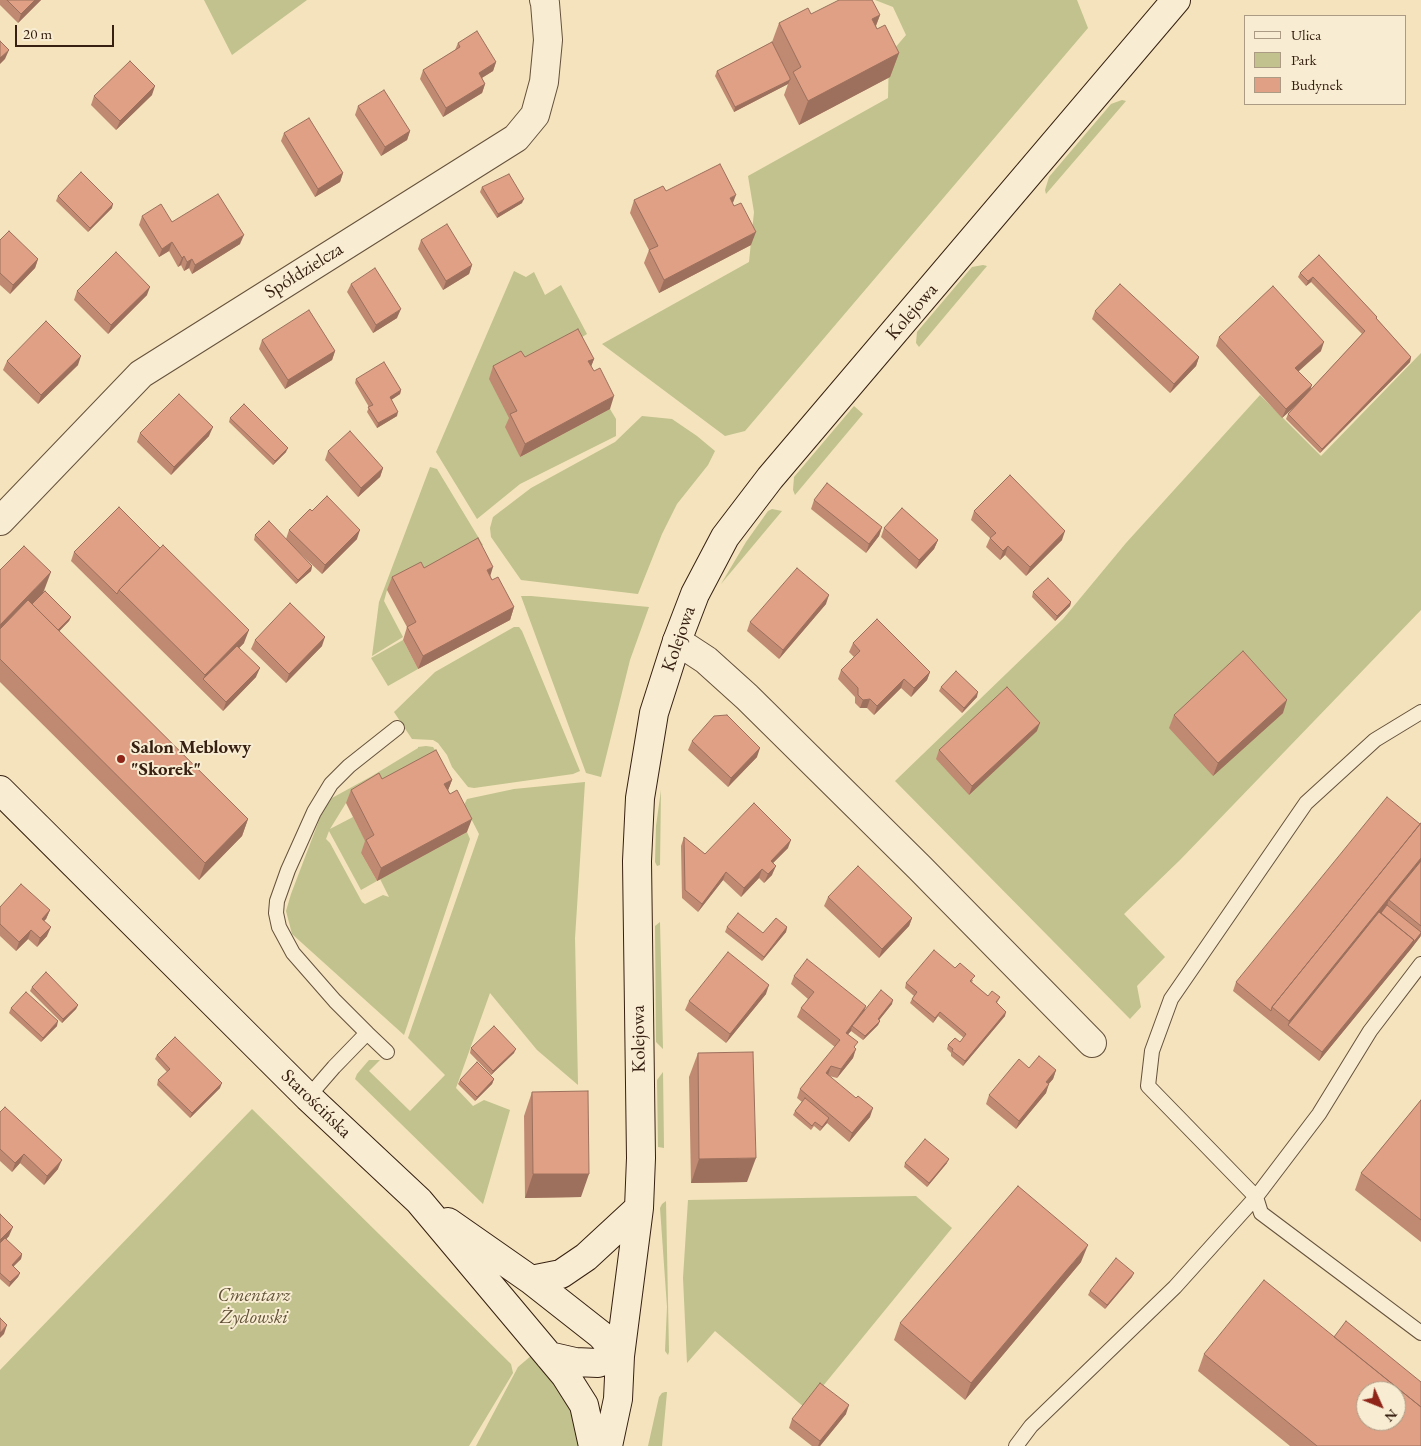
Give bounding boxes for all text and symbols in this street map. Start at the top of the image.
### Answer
scale bar [18,15,116,47]
legend [1244,15,1406,105]
text: 20 m [23,24,52,43]
text: Ulica [1291,25,1321,44]
text: Park [1291,50,1317,69]
text: Budynek [1291,75,1343,94]
street label: Spółdzielcza [260,238,348,304]
street label: Kolejowa [881,279,943,345]
street label: Kolejowa [657,603,701,675]
place label: Salon Meblowy "Skorek" [131,737,251,781]
marker: Salon Meblowy "Skorek" [115,753,127,765]
street label: Kolejowa [627,1005,651,1073]
street label: Starościńska [276,1065,356,1143]
park label: Cmentarz Żydowski [218,1285,290,1329]
north arrow [1356,1381,1406,1431]
text: N [1381,1405,1401,1426]

